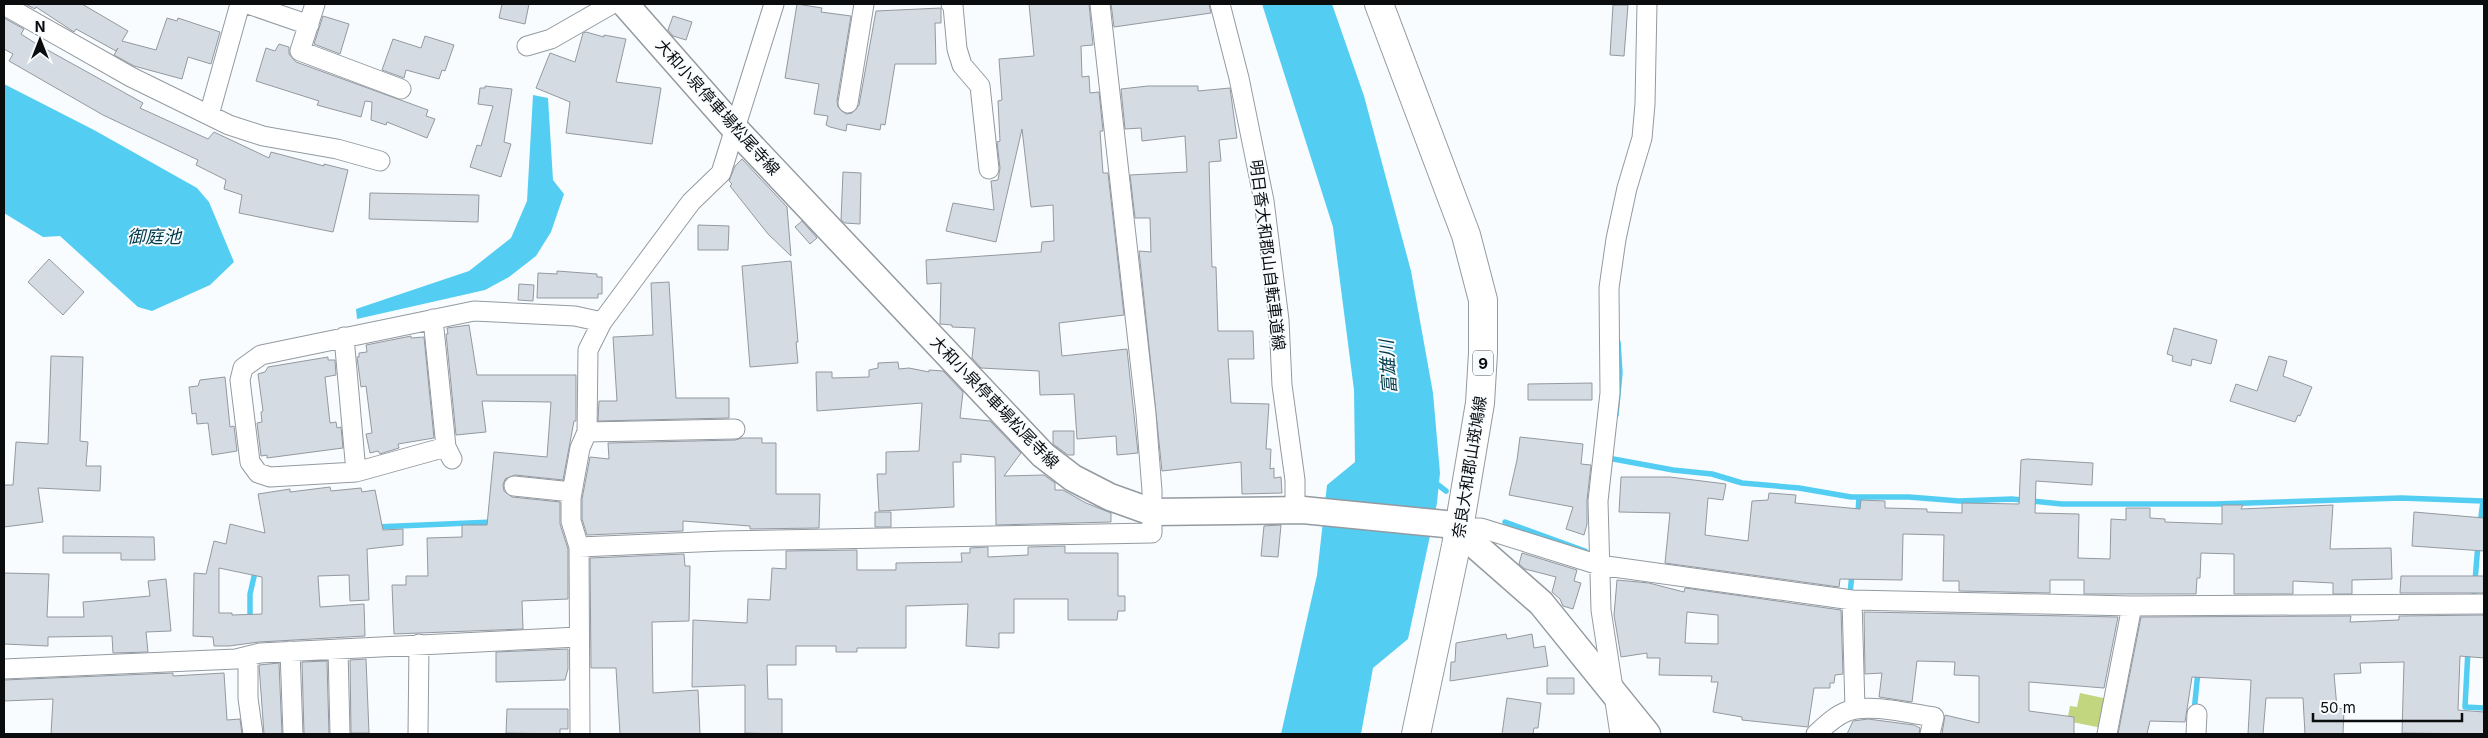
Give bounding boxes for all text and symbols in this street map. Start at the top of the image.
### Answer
north arrow [15,15,65,65]
text: N [35,18,45,35]
street label: 大和小泉停車場松尾寺線 [652,35,784,179]
street label: 明日香大和郡山自転車道線 [1246,158,1290,352]
water label: 御庭池 [127,226,183,247]
street label: 大和小泉停車場松尾寺線 [927,332,1063,472]
water label: 富雄川 [1376,337,1400,395]
road number: 9 [1473,350,1493,376]
street label: 奈良大和郡山斑鳩線 [1448,394,1490,540]
scale bar [2313,690,2462,722]
text: 50 m [2320,698,2356,717]

